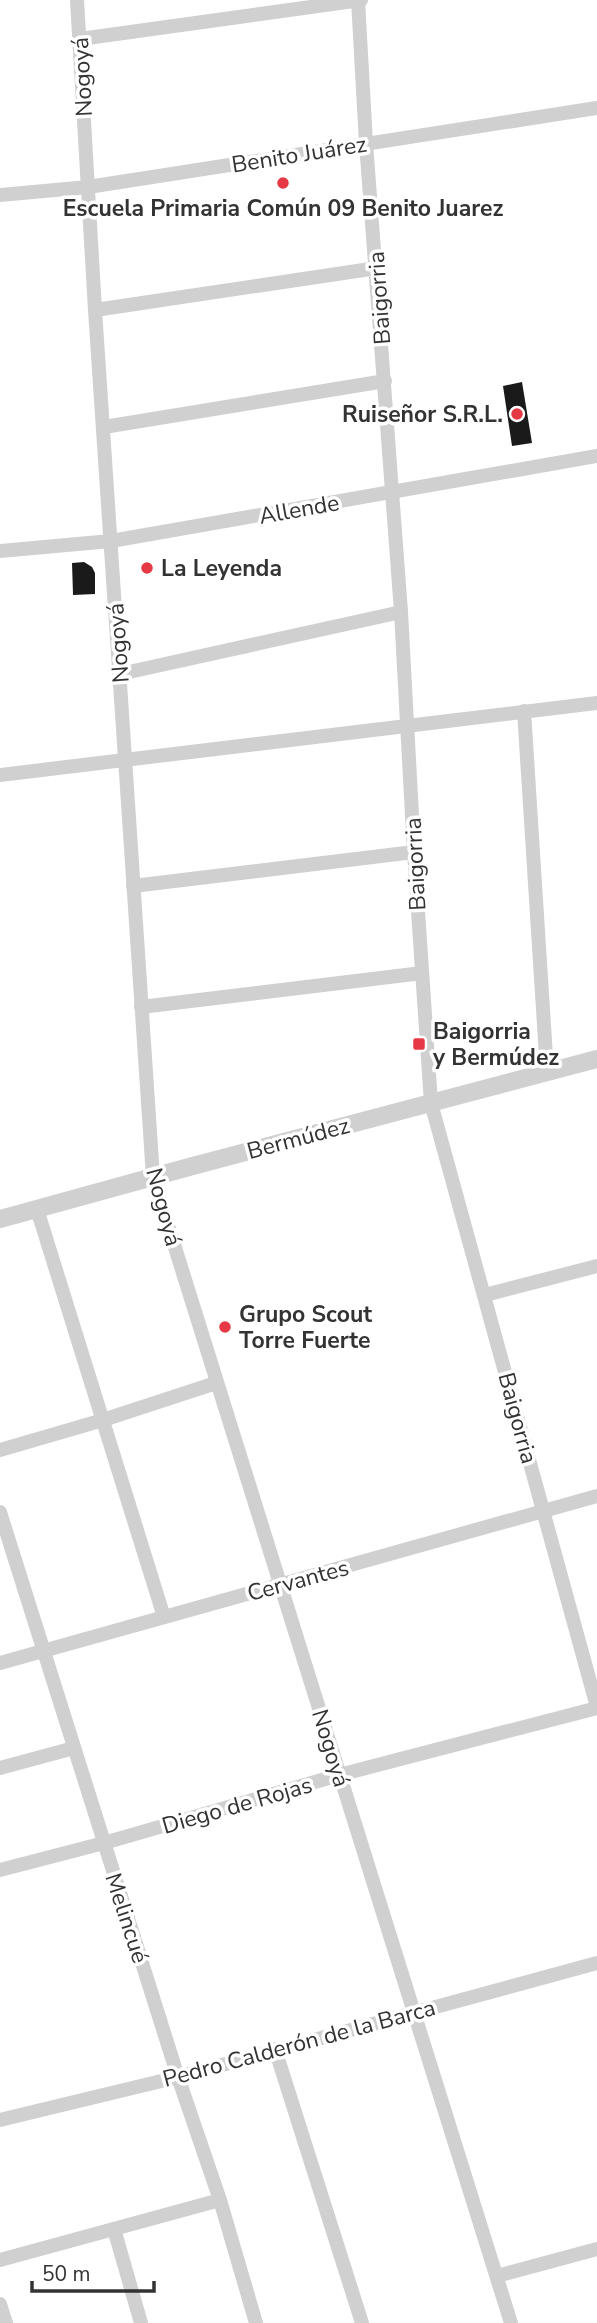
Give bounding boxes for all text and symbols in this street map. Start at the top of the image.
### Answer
street label: Nogoyá [65,36,100,118]
street label: Benito Juárez [229,129,369,180]
marker: Escuela Primaria Común 09 Benito Juarez [275,175,291,191]
place label: Escuela Primaria Común 09 Benito Juarez [63,193,503,224]
street label: Baigorria [361,250,398,346]
place label: Ruiseñor S.R.L. [342,399,503,430]
marker: Ruiseñor S.R.L. [509,406,525,422]
street label: Allende [256,487,342,532]
place label: La Leyenda [161,553,282,584]
marker: La Leyenda [139,560,155,576]
street label: Nogoyá [100,602,137,684]
street label: Baigorria [398,817,433,911]
place label: Baigorria y Bermúdez [432,1016,559,1073]
marker: Baigorria y Bermúdez [411,1036,427,1052]
street label: Bermúdez [243,1110,353,1167]
street label: Nogoyá [138,1165,189,1250]
place label: Grupo Scout Torre Fuerte [239,1299,372,1356]
marker: Grupo Scout Torre Fuerte [217,1319,233,1335]
street label: Baigorria [490,1369,545,1467]
street label: Cervantes [244,1552,352,1609]
street label: Nogoyá [304,1706,357,1791]
street label: Diego de Rojas [158,1769,316,1842]
street label: Melincué [97,1869,156,1967]
street label: Pedro Calderón de la Barca [159,1992,439,2095]
scale bar [32,2250,154,2294]
text: 50 m [42,2260,91,2288]

